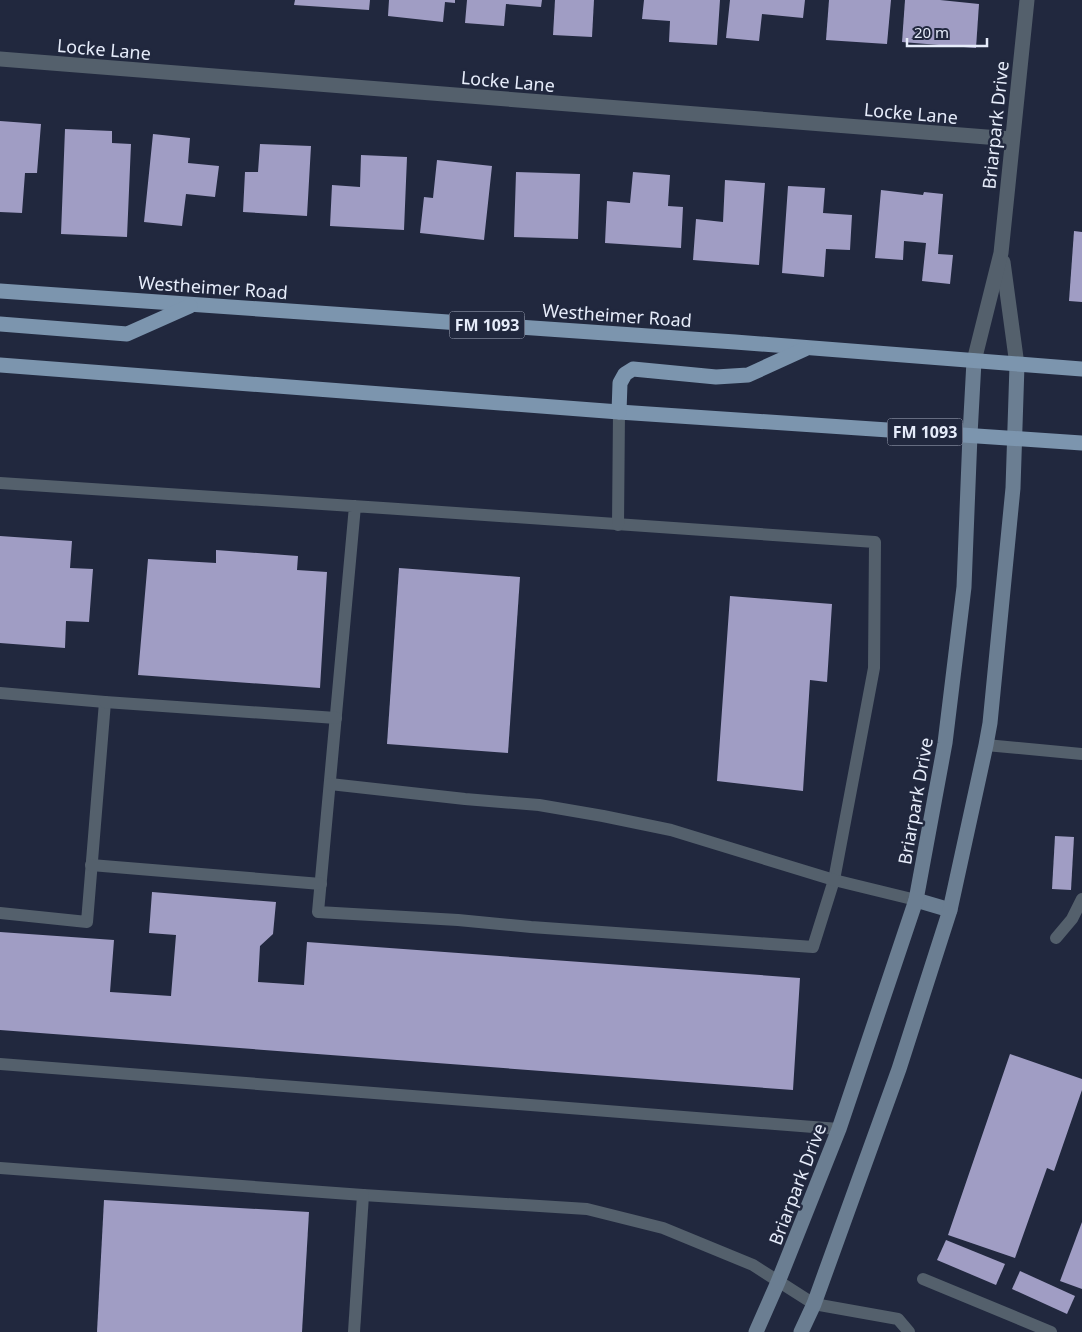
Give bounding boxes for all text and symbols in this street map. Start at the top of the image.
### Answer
scale bar [907,15,987,47]
text: 20 m [914,22,949,42]
street label: Locke Lane [56,33,152,65]
street label: Briarpark Drive [976,60,1014,190]
street label: Locke Lane [460,65,556,97]
street label: Locke Lane [863,97,959,129]
street label: Westheimer Road [137,270,289,304]
street label: Westheimer Road [541,298,693,332]
road number: FM 1093 [450,312,524,338]
road number: FM 1093 [888,418,962,446]
street label: Briarpark Drive [892,736,938,866]
street label: Briarpark Drive [763,1120,831,1248]

